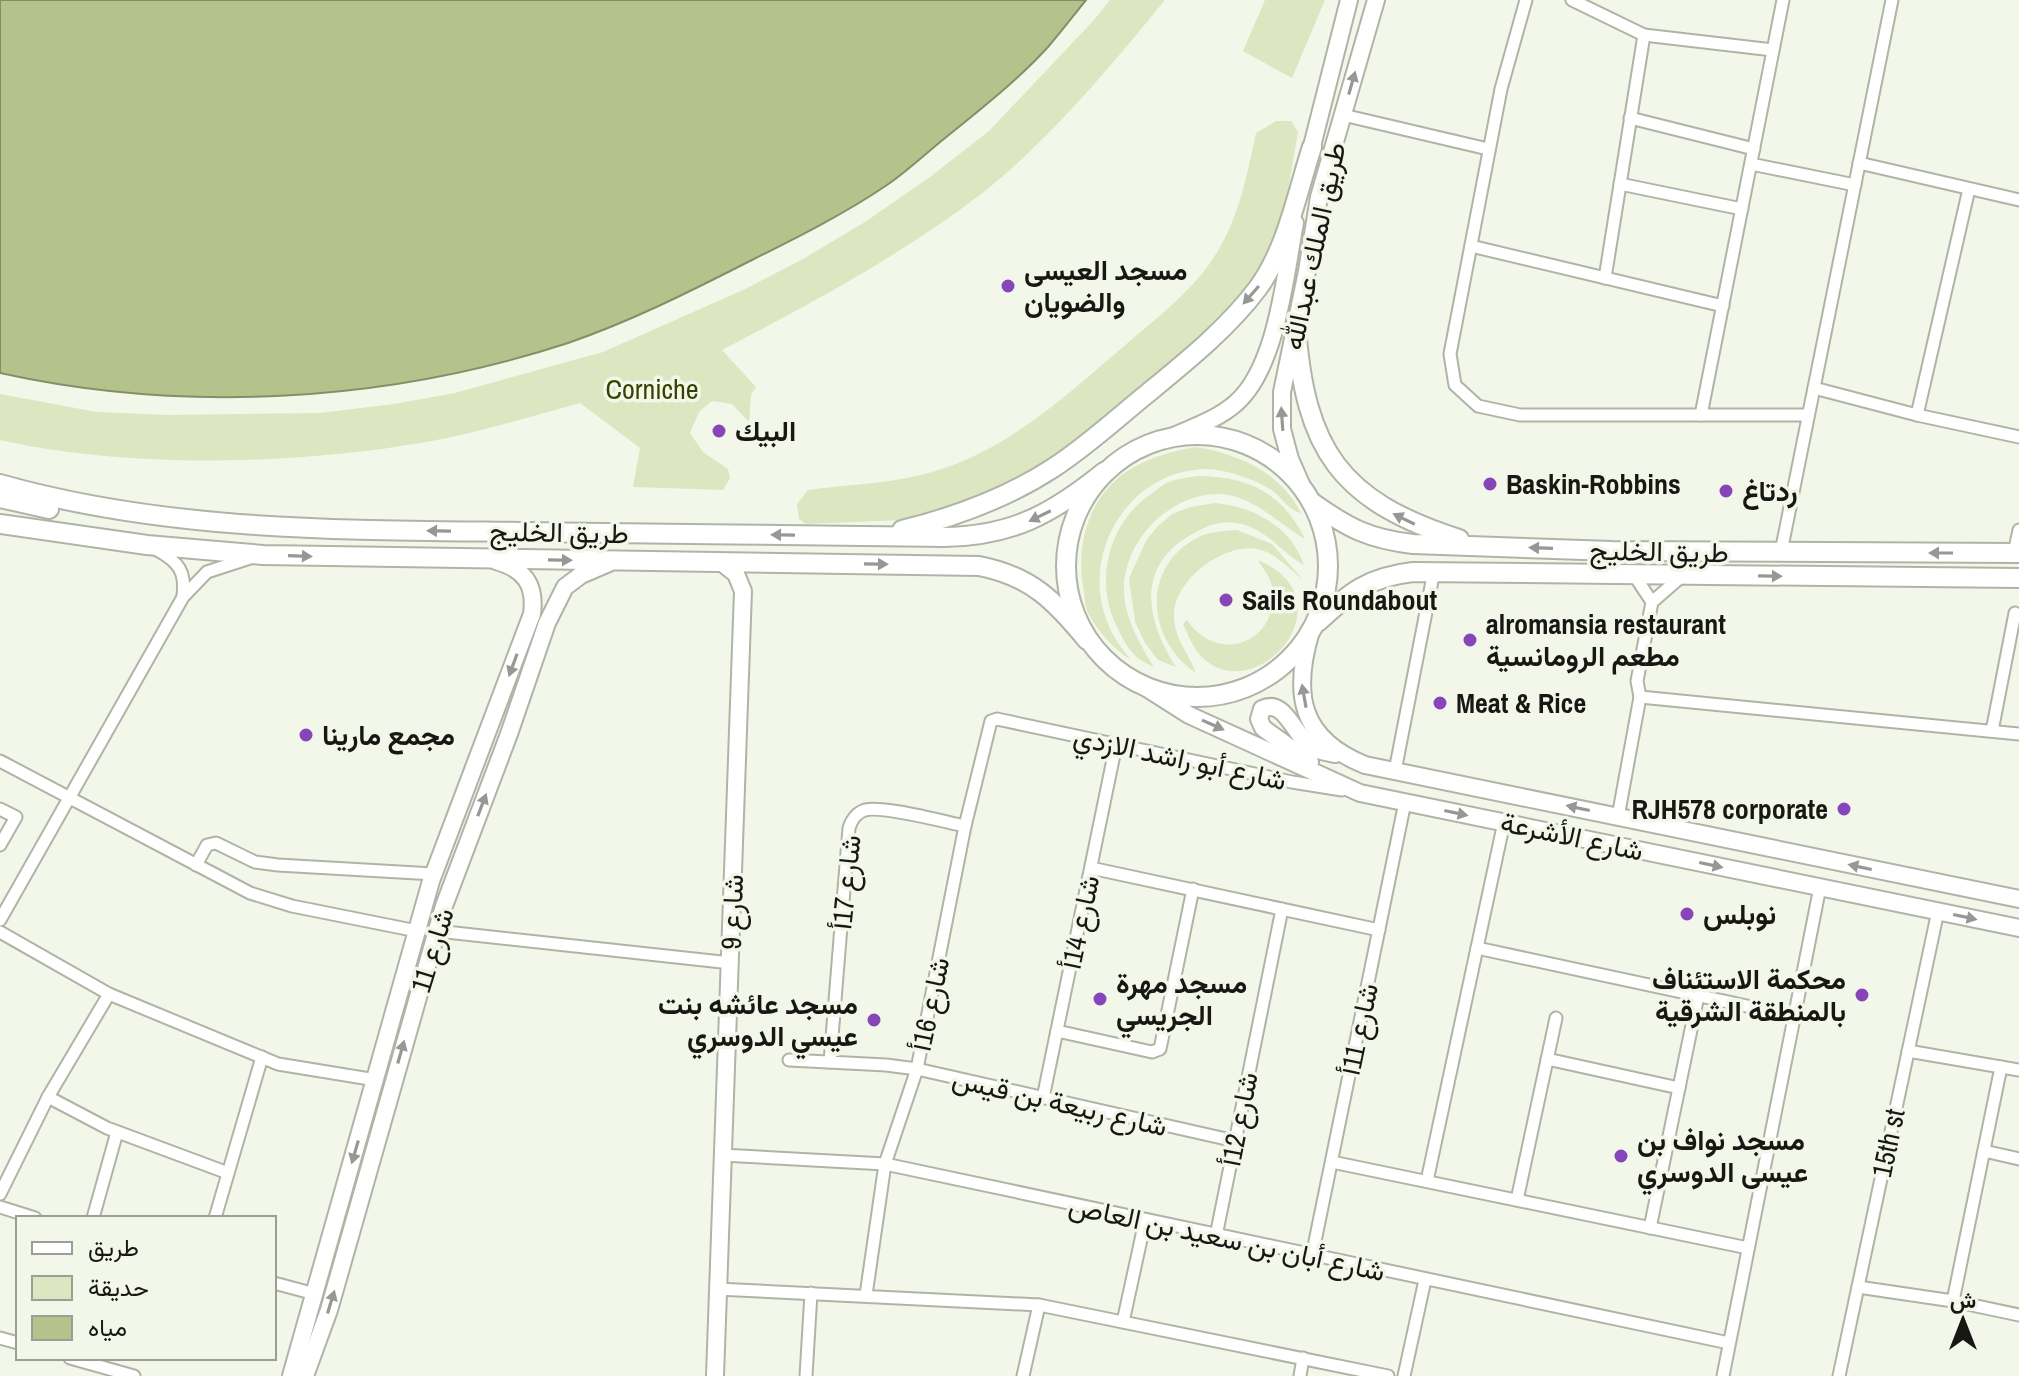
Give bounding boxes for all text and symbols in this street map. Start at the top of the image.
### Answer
one-way arrow [1346,71,1359,95]
street label: طريق الملك عبدالله [1273,139,1355,353]
place label: مسجد العيسى والضويان [1024,251,1187,321]
marker: مسجد العيسى والضويان [999,277,1017,295]
one-way arrow [1243,285,1260,305]
park label: Corniche [605,370,699,408]
one-way arrow [1275,406,1288,431]
place label: البيك [735,412,796,450]
marker: البيك [710,422,728,440]
place label: Baskin-Robbins [1506,465,1681,503]
place label: ردتاغ [1742,472,1798,510]
marker: Baskin-Robbins [1481,475,1499,493]
marker: ردتاغ [1717,482,1735,500]
one-way arrow [1028,510,1051,523]
street label: طريق الخليج [489,512,629,553]
one-way arrow [1392,512,1415,526]
one-way arrow [426,525,451,537]
one-way arrow [770,528,795,541]
street label: طريق الخليج [1589,531,1729,572]
one-way arrow [1528,541,1553,554]
one-way arrow [1928,547,1953,559]
one-way arrow [288,550,313,563]
one-way arrow [548,554,573,566]
one-way arrow [864,558,889,570]
one-way arrow [1758,570,1783,582]
place label: Sails Roundabout [1242,581,1438,619]
marker: Sails Roundabout [1217,591,1235,609]
place label: alromansia restaurant مطعم الرومانسية [1486,605,1726,675]
marker: alromansia restaurant مطعم الرومانسية [1461,631,1479,649]
one-way arrow [506,653,519,677]
one-way arrow [1297,683,1309,708]
place label: Meat & Rice [1456,684,1586,722]
marker: Meat & Rice [1431,694,1449,712]
place label: مجمع مارينا [322,716,455,755]
street label: شارع أبو راشد الازدي [1069,717,1290,803]
one-way arrow [1201,719,1225,732]
marker: مجمع مارينا [297,726,315,744]
place label: RJH578 corporate [1631,790,1828,828]
one-way arrow [476,793,489,817]
marker: RJH578 corporate [1835,800,1853,818]
one-way arrow [1566,801,1591,814]
street label: شارع الأشرعة [1497,802,1647,870]
one-way arrow [1444,807,1469,819]
street label: شارع 17أ [822,833,870,931]
one-way arrow [1698,859,1723,872]
one-way arrow [1848,860,1873,873]
street label: شارع 14أ [1052,872,1108,972]
street label: شارع 9 [712,874,752,950]
place label: نوبلس [1703,895,1776,933]
street label: شارع 11 [401,903,463,997]
marker: نوبلس [1678,905,1696,923]
one-way arrow [1953,911,1978,924]
street label: شارع 16أ [902,954,958,1054]
place label: محكمة الاستئناف بالمنطقة الشرقية [1652,960,1846,1030]
place label: مسجد مهرة الجريسي [1116,964,1247,1039]
street label: شارع 11أ [1331,980,1387,1078]
place label: مسجد عائشه بنت عيسي الدوسري [658,985,858,1060]
marker: محكمة الاستئناف بالمنطقة الشرقية [1853,986,1871,1004]
marker: مسجد مهرة الجريسي [1091,990,1109,1008]
marker: مسجد عائشه بنت عيسي الدوسري [865,1011,883,1029]
one-way arrow [396,1040,408,1065]
street label: شارع ربيعة بن قيس [949,1059,1171,1145]
street label: شارع 12أ [1211,1069,1267,1169]
street label: 15th st [1862,1105,1914,1181]
place label: مسجد نواف بن عيسى الدوسري [1637,1121,1808,1196]
one-way arrow [349,1139,361,1164]
marker: مسجد نواف بن عيسى الدوسري [1612,1147,1630,1165]
street label: شارع أبان بن سعيد بن العاص [1065,1186,1389,1290]
legend [16,1216,276,1360]
text: طريق [88,1231,139,1263]
text: حديقة [88,1271,149,1303]
north arrow [1923,1280,2003,1360]
text: ش [1950,1285,1976,1315]
one-way arrow [325,1290,338,1314]
text: مياه [88,1311,127,1343]

